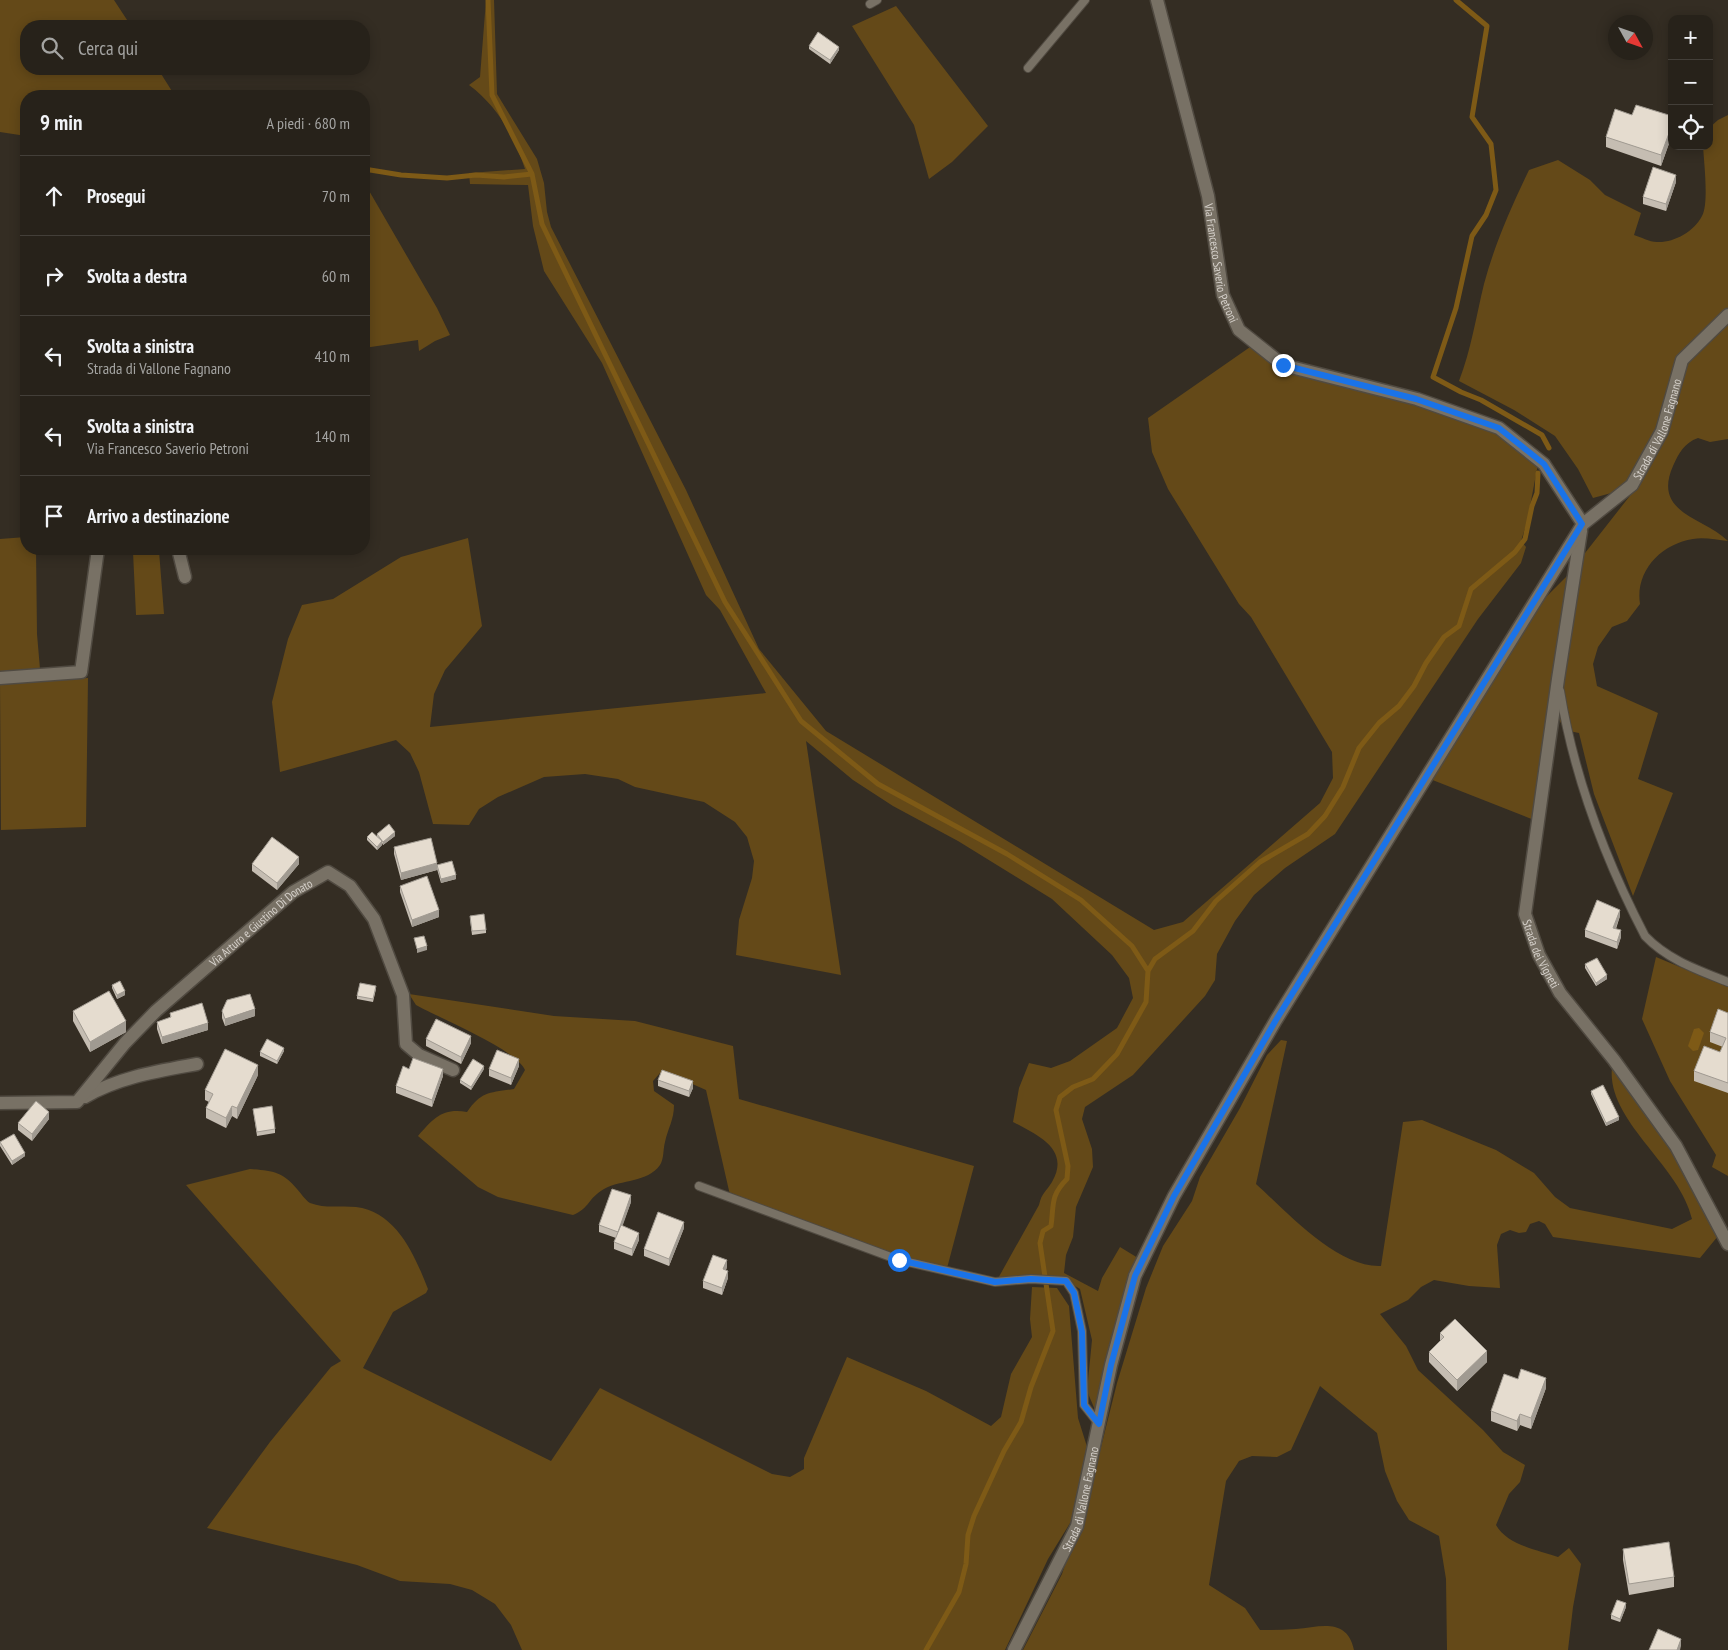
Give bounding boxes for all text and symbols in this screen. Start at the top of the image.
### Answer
north arrow [1608,15,1653,60]
map controls [1668,15,1713,150]
button: + [1668,15,1713,60]
search box [20,20,370,75]
icon: search [38,34,66,62]
text: Cerca qui [78,36,138,60]
button: − [1668,60,1713,105]
button: locate [1668,105,1713,150]
text: 9 min [40,109,82,136]
text: A piedi · 680 m [267,113,350,133]
icon: ahead [40,182,68,210]
text: Prosegui [87,184,146,208]
text: 70 m [322,186,350,206]
street label: Via Francesco Saverio Petroni [1202,201,1242,325]
icon: right [40,262,68,290]
text: Svolta a destra [87,264,187,288]
text: 60 m [322,266,350,286]
text: Svolta a sinistra [87,334,194,358]
icon: left [40,342,68,370]
text: 410 m [315,346,350,366]
route end [1272,354,1295,377]
text: Strada di Vallone Fagnano [87,358,231,378]
street label: Strada di Vallone Fagnano [1629,377,1684,482]
text: Svolta a sinistra [87,414,194,438]
icon: left [40,422,68,450]
text: 140 m [315,426,350,446]
text: Via Francesco Saverio Petroni [87,438,249,458]
icon: arrive [40,502,68,530]
text: Arrivo a destinazione [87,504,230,528]
street label: Via Arturo e Giustino Di Donato [205,875,315,970]
street label: Strada dei Vigneti [1520,917,1563,991]
route start [888,1249,911,1272]
street label: Strada di Vallone Fagnano [1058,1445,1101,1554]

